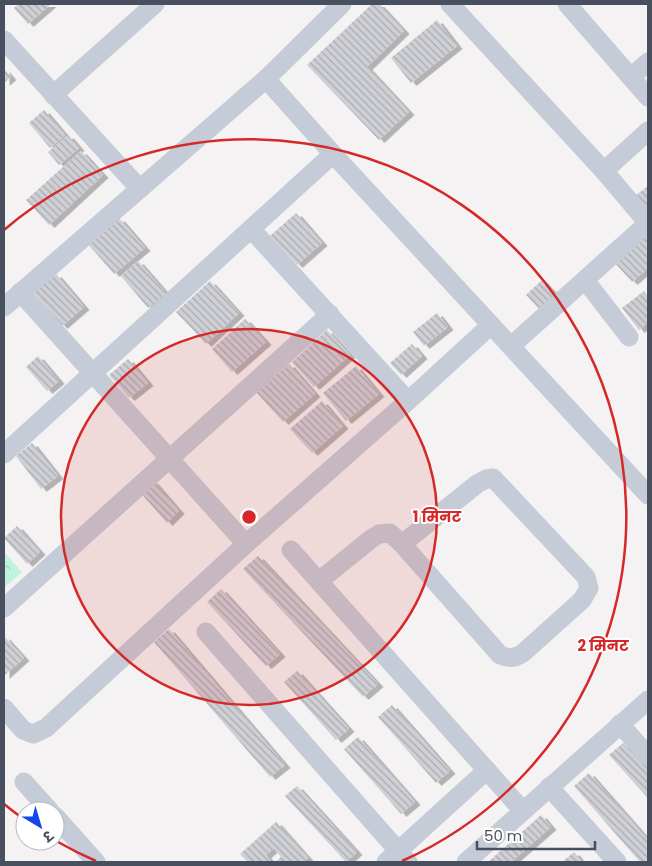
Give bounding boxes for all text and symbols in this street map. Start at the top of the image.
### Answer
text: 1 मिनट [413,506,461,527]
centre of rings [240,508,258,526]
text: 2 मिनट [577,635,629,656]
north arrow [15,801,65,851]
scale bar [477,818,594,850]
text: उ [38,825,58,847]
text: 50 m [484,825,522,846]

